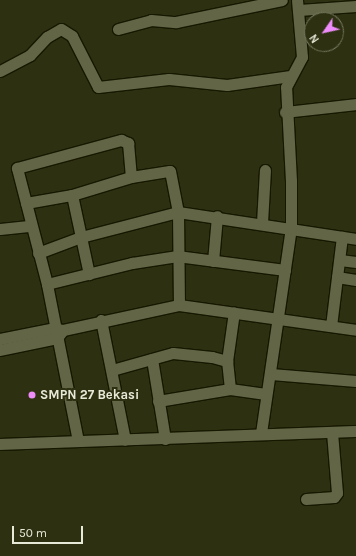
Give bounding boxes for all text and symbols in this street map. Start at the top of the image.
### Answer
north arrow [304,12,344,52]
text: N [307,32,322,45]
place label: SMPN 27 Bekasi [40,387,139,403]
marker: SMPN 27 Bekasi [27,390,37,400]
scale bar [14,518,85,544]
text: 50 m [19,526,47,540]

